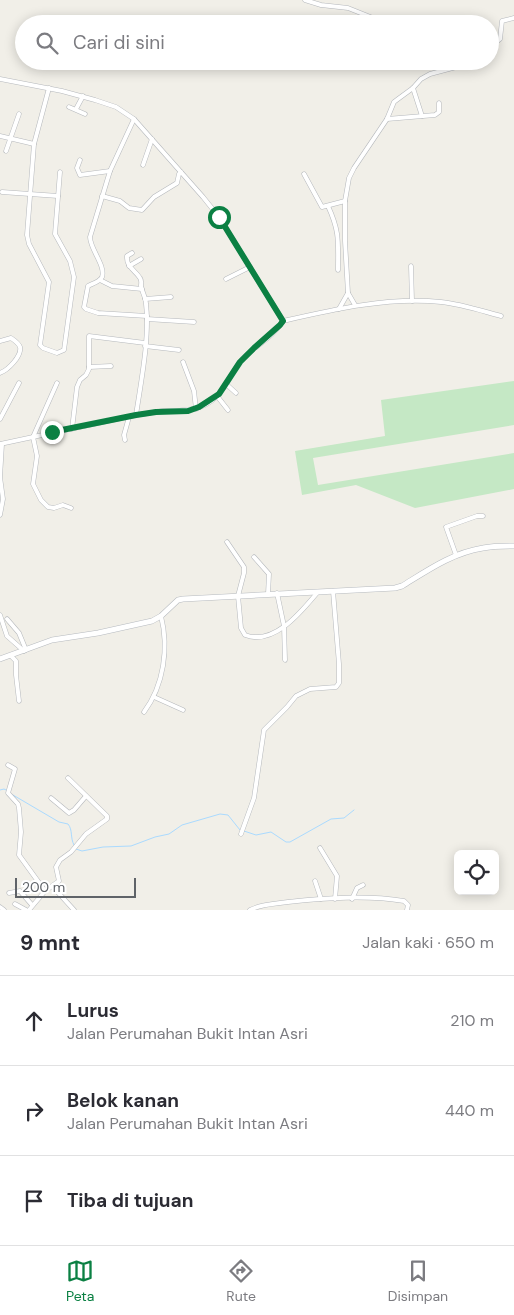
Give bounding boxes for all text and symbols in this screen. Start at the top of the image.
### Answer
search box [15,15,499,70]
icon: search [33,29,61,57]
text: Cari di sini [73,30,165,55]
route start [208,206,231,229]
route end [41,421,64,444]
map controls [454,850,499,895]
button: locate [454,850,499,895]
scale bar [15,875,136,898]
text: 200 m [22,878,65,896]
text: 9 mnt [20,929,80,957]
text: Jalan kaki · 650 m [362,932,494,953]
text: Lurus [67,998,119,1023]
icon: ahead [20,1007,48,1035]
text: 210 m [450,1010,494,1031]
text: Jalan Perumahan Bukit Intan Asri [67,1023,308,1044]
text: Belok kanan [67,1088,179,1113]
icon: right [20,1097,48,1125]
text: 440 m [445,1100,494,1121]
text: Jalan Perumahan Bukit Intan Asri [67,1113,308,1134]
icon: arrive [20,1187,48,1215]
text: Tiba di tujuan [67,1188,193,1213]
tab: Peta [66,1257,94,1305]
tab: Rute [226,1257,256,1305]
tab: Disimpan [388,1257,448,1305]

